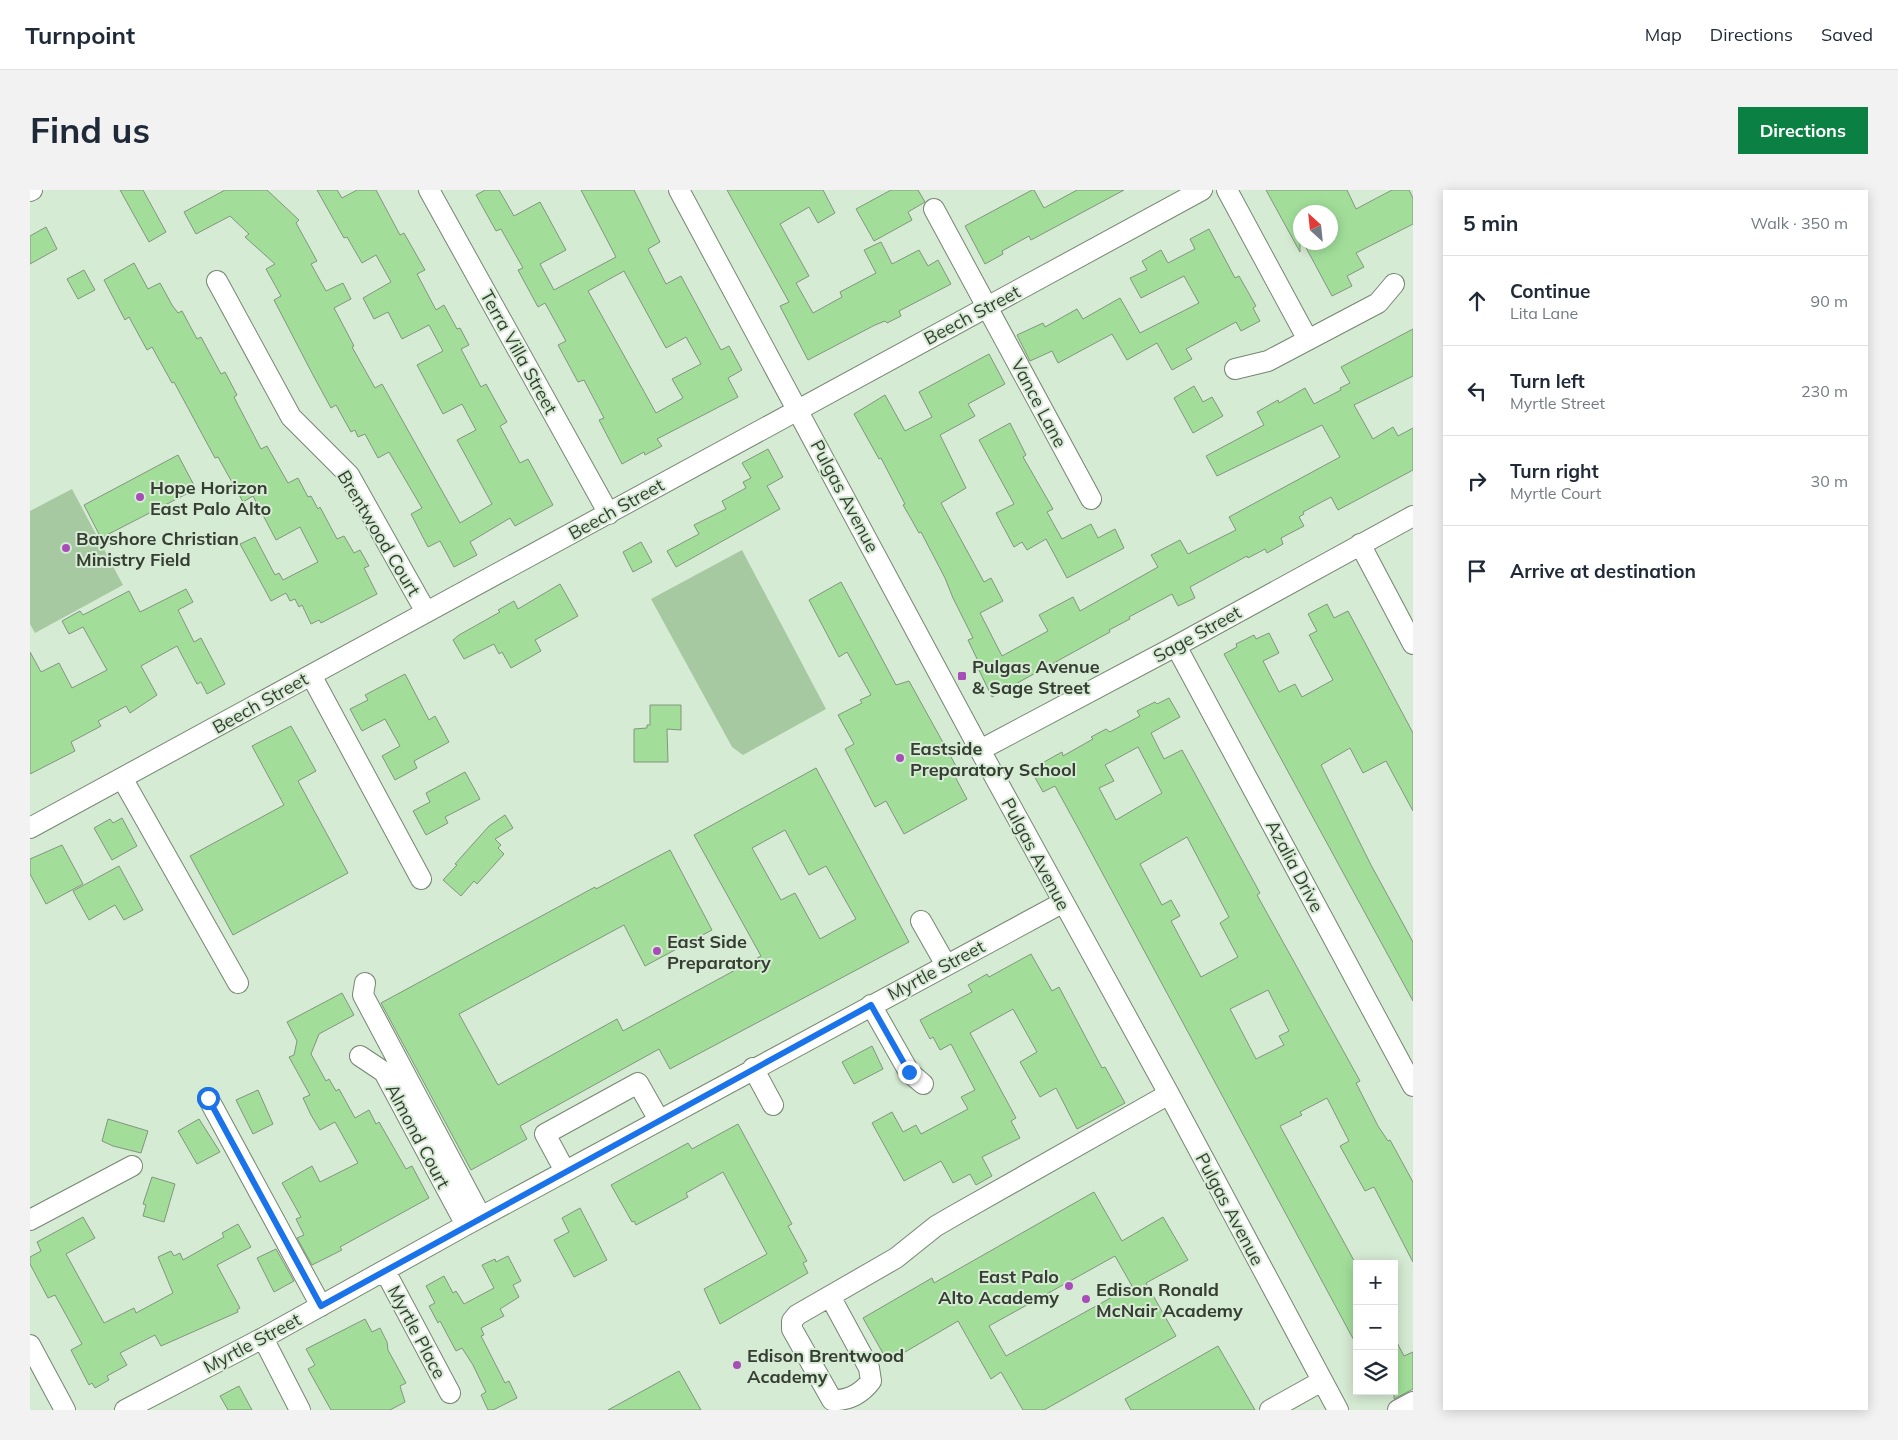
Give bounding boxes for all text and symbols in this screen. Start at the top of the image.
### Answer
text: Turnpoint [25,20,135,50]
text: Map [1645,23,1682,46]
text: Directions [1710,23,1793,46]
text: Saved [1821,23,1873,46]
button: Directions [1738,107,1868,154]
text: Find us [30,108,150,152]
north arrow [1293,205,1338,250]
text: 5 min [1463,210,1518,236]
text: Walk · 350 m [1750,213,1848,233]
text: Continue [1510,279,1590,303]
street label: Beech Street [920,280,1024,350]
street label: Terra Villa Street [475,286,563,418]
icon: ahead [1463,287,1491,315]
text: 90 m [1811,291,1848,311]
text: Lita Lane [1510,303,1578,323]
street label: Vance Lane [1006,355,1072,451]
text: Turn left [1510,369,1585,393]
icon: left [1463,377,1491,405]
text: 230 m [1801,381,1848,401]
text: Myrtle Street [1510,393,1605,413]
street label: Pulgas Avenue [806,436,884,556]
text: Turn right [1510,459,1599,483]
street label: Brentwood Court [332,466,426,600]
icon: right [1463,467,1491,495]
text: 30 m [1811,471,1848,491]
street label: Beech Street [564,473,668,545]
place label: Hope Horizon East Palo Alto [150,476,271,520]
text: Myrtle Court [1510,483,1601,503]
marker: Hope Horizon East Palo Alto [134,491,146,503]
place label: Bayshore Christian Ministry Field [76,527,239,571]
marker: Bayshore Christian Ministry Field [60,542,72,554]
icon: arrive [1463,557,1491,585]
text: Arrive at destination [1510,559,1696,583]
street label: Sage Street [1149,600,1245,668]
place label: Pulgas Avenue & Sage Street [972,655,1100,699]
street label: Beech Street [208,667,312,739]
marker: Pulgas Avenue & Sage Street [956,670,968,682]
place label: Eastside Preparatory School [910,737,1076,781]
marker: Eastside Preparatory School [894,752,906,764]
street label: Pulgas Avenue [997,794,1075,914]
street label: Azalia Drive [1261,816,1329,916]
place label: East Side Preparatory [667,930,771,974]
street label: Myrtle Street [883,935,989,1005]
marker: East Side Preparatory [651,945,663,957]
route end [898,1061,921,1084]
street label: Almond Court [381,1080,455,1192]
route start [197,1087,220,1110]
street label: Pulgas Avenue [1191,1149,1269,1269]
map controls [1353,1260,1398,1395]
button: + [1353,1260,1398,1305]
place label: East Palo Alto Academy [938,1265,1059,1309]
place label: Edison Ronald McNair Academy [1096,1278,1243,1322]
marker: East Palo Alto Academy [1063,1280,1075,1292]
street label: Myrtle Place [383,1281,451,1383]
marker: Edison Ronald McNair Academy [1080,1293,1092,1305]
button: − [1353,1305,1398,1350]
street label: Myrtle Street [199,1308,305,1378]
place label: Edison Brentwood Academy [747,1344,904,1388]
button: layers [1353,1350,1398,1395]
marker: Edison Brentwood Academy [731,1359,743,1371]

